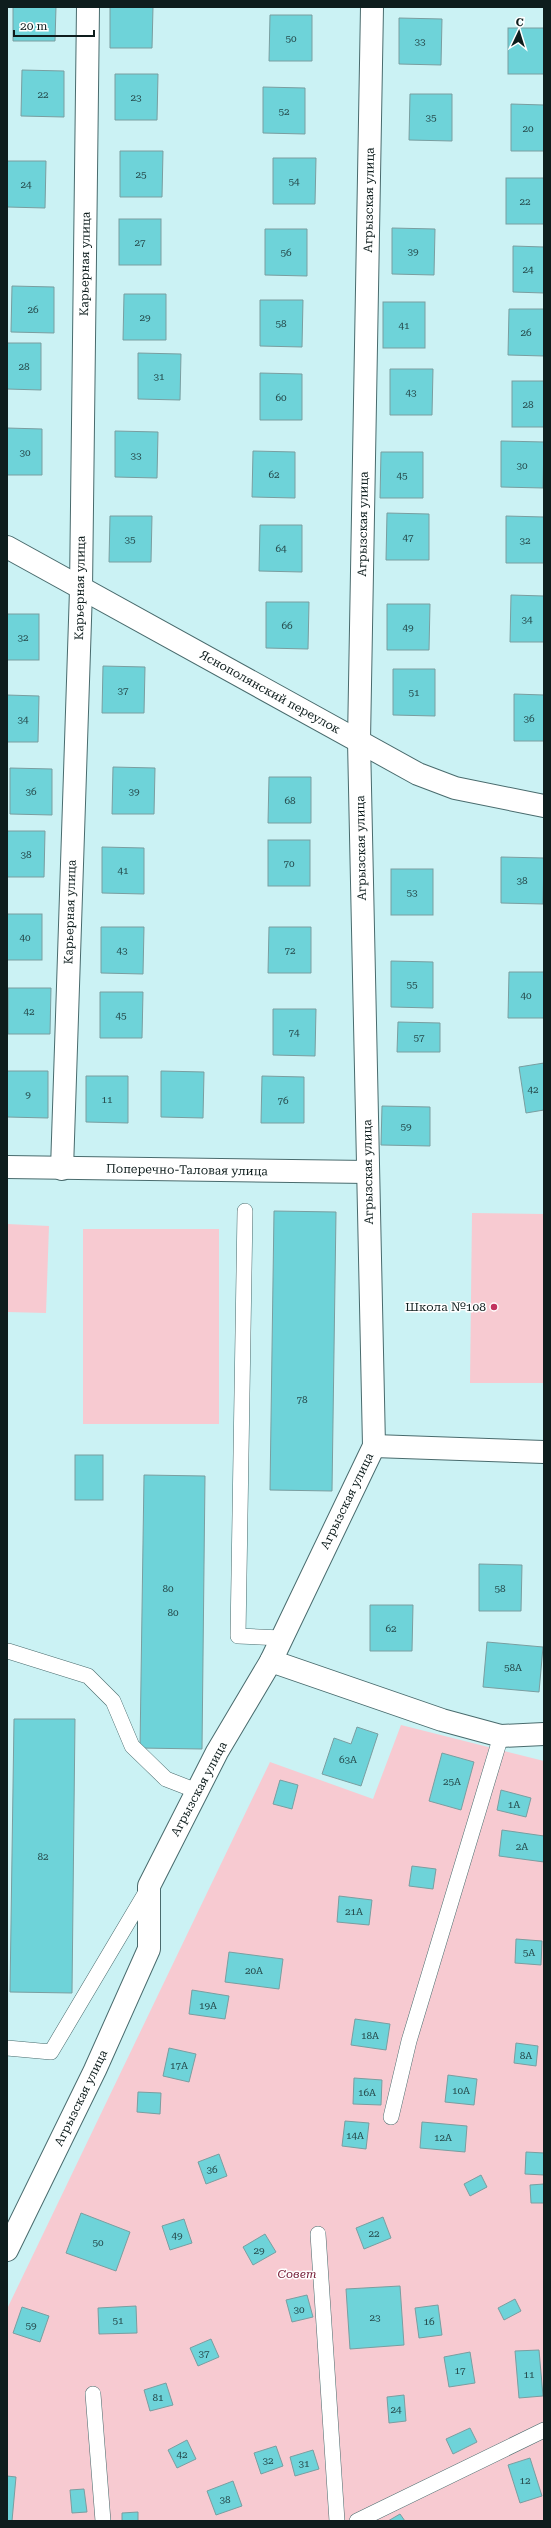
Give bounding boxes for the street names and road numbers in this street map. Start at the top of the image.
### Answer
street label: Агрызская улица [361,147,377,253]
street label: Карьерная улица [77,211,93,316]
street label: Агрызская улица [355,471,371,577]
street label: Карьерная улица [72,535,88,640]
street label: Яснополянский переулок [197,647,343,737]
street label: Агрызская улица [353,795,369,901]
street label: Карьерная улица [61,859,79,965]
street label: Агрызская улица [360,1119,376,1225]
street label: Поперечно-Таловая улица [106,1162,269,1178]
street label: Агрызская улица [318,1450,377,1551]
street label: Агрызская улица [168,1739,230,1839]
street label: Агрызская улица [52,2047,111,2148]

